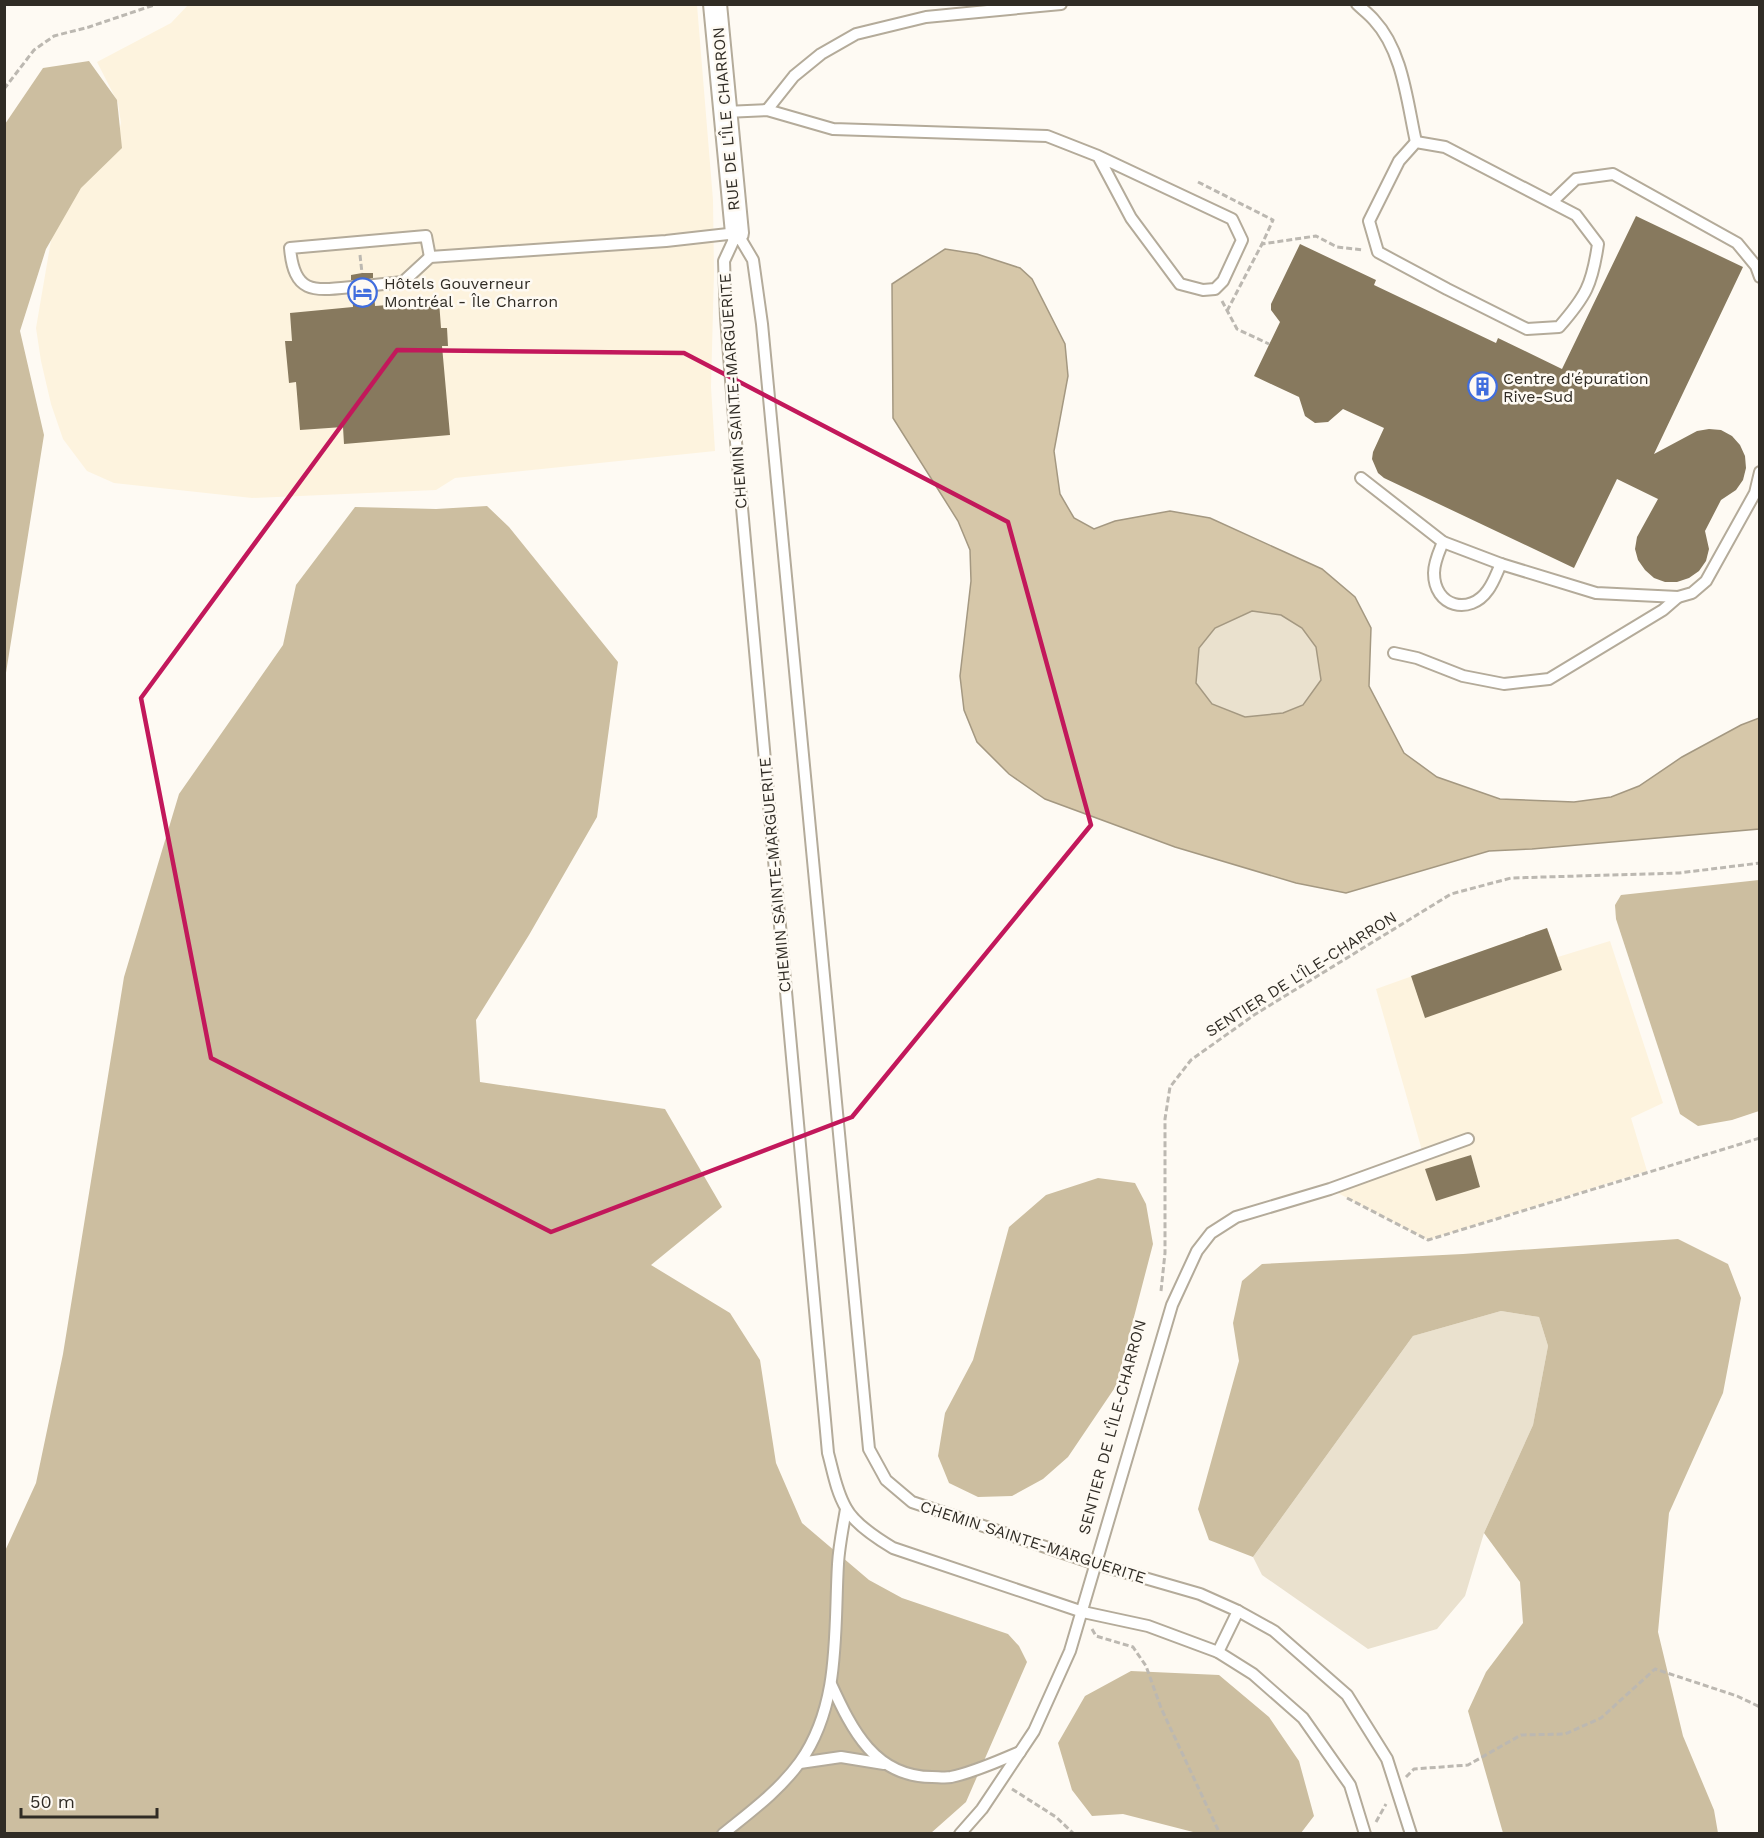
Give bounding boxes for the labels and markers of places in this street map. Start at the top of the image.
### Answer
place label: Hôtels Gouverneur Montréal - Île Charron [384,274,558,311]
hotel icon: Hôtels Gouverneur Montréal - Île Charron [347,276,379,308]
place label: Centre d'épuration Rive-Sud [1503,369,1649,406]
building icon: Centre d'épuration Rive-Sud [1466,371,1498,403]

